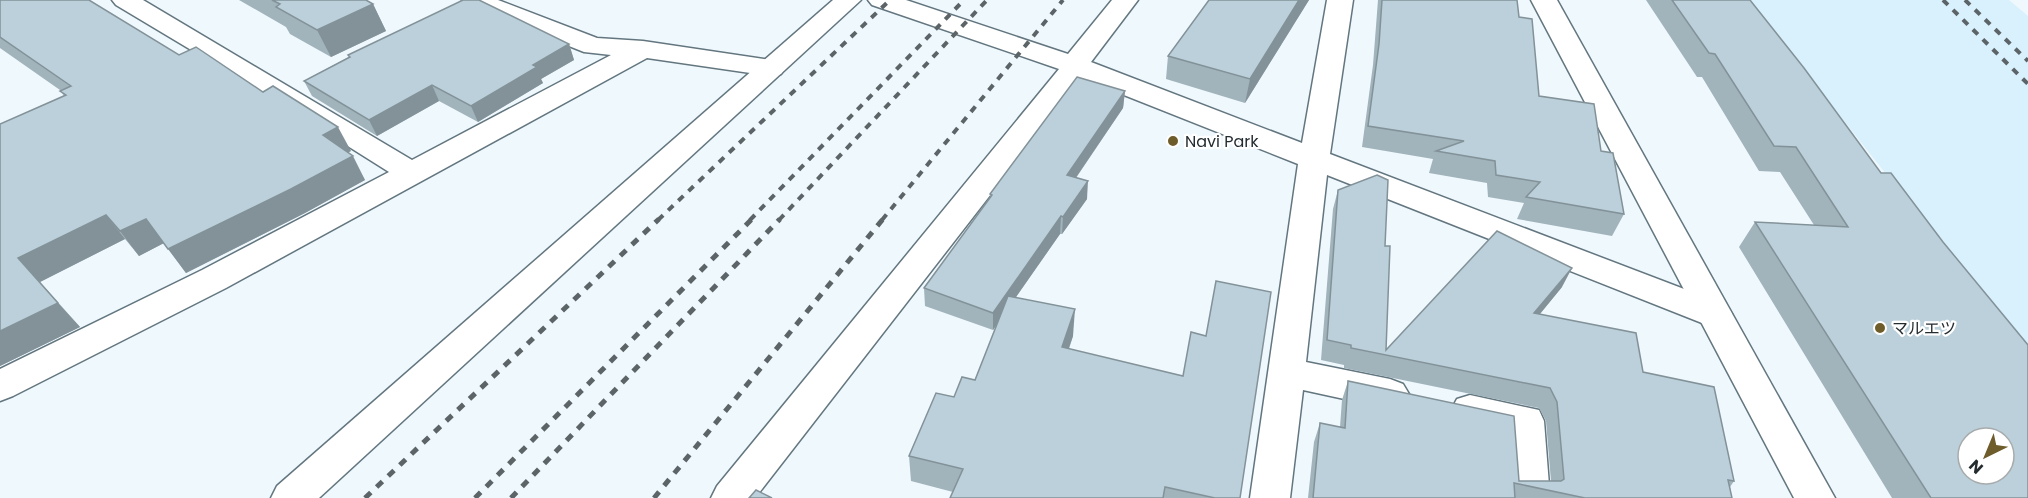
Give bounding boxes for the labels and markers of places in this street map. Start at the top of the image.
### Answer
place label: Navi Park [1185,130,1259,153]
marker: Navi Park [1166,134,1180,148]
place label: マルエツ [1892,317,1956,340]
marker: マルエツ [1873,321,1887,335]

